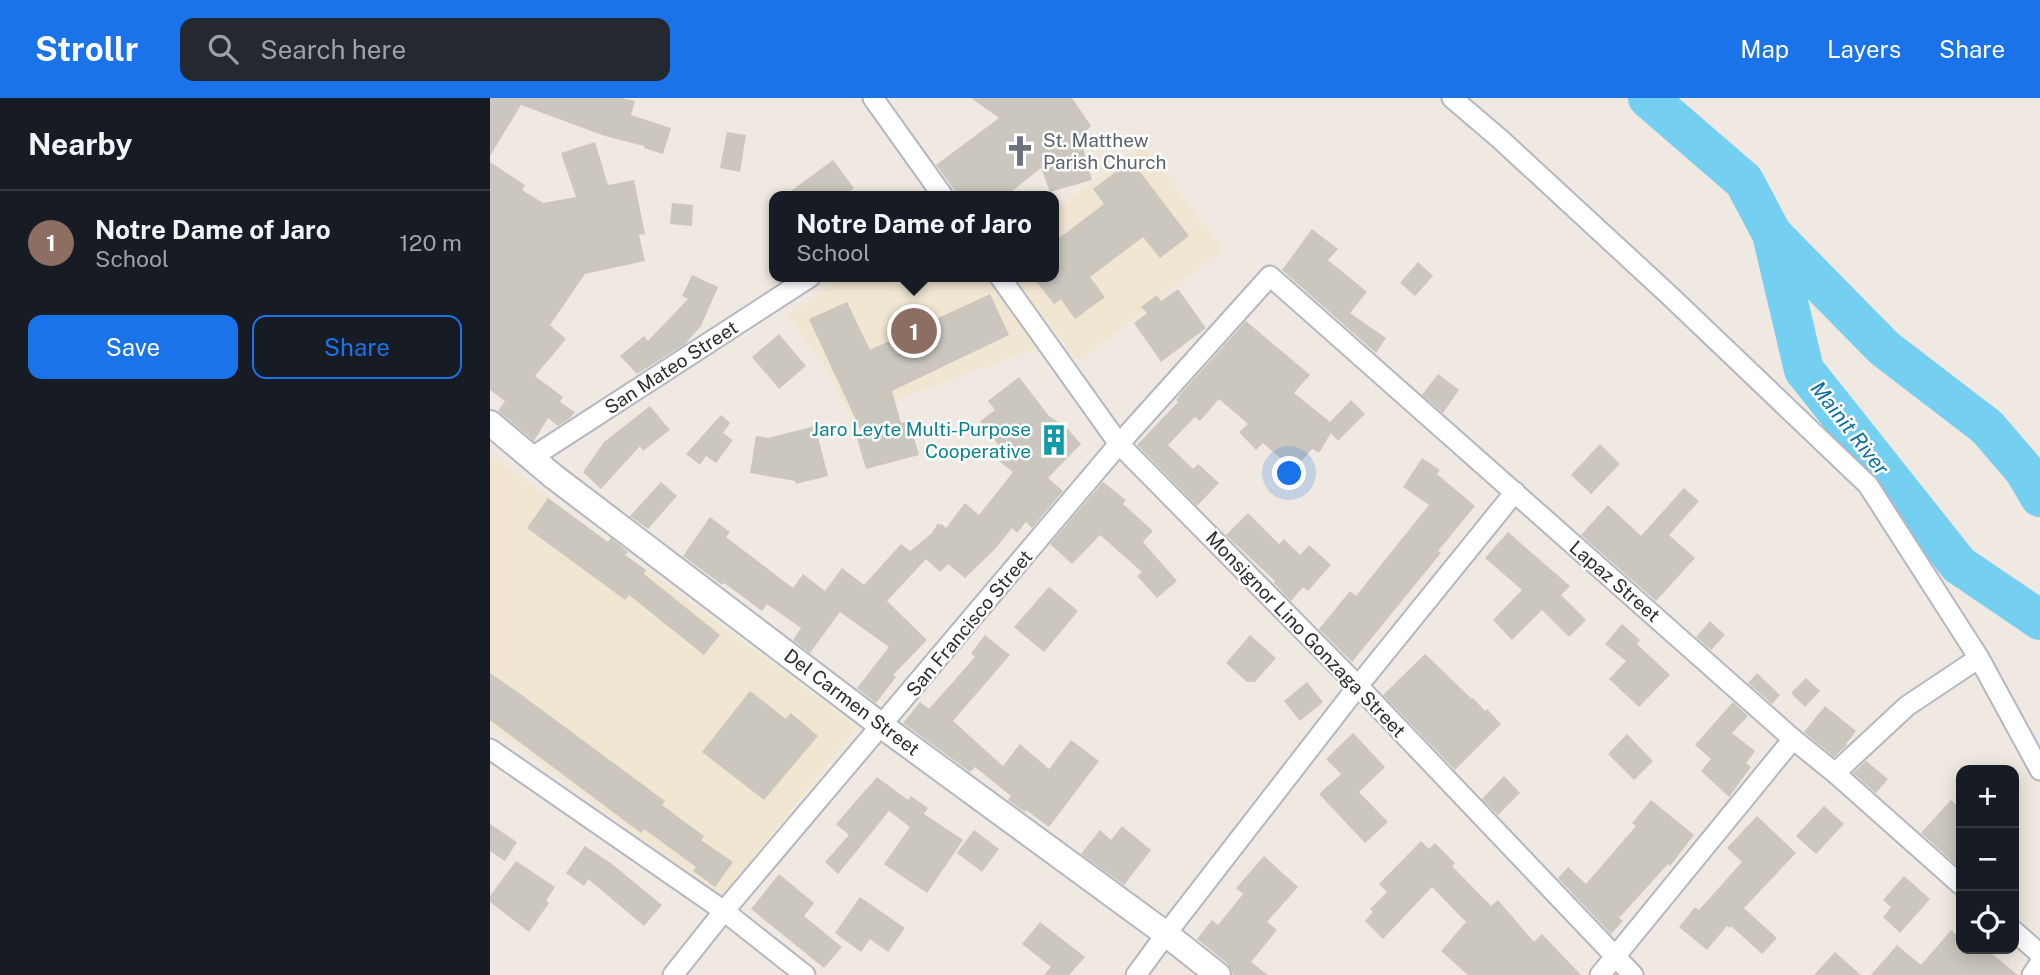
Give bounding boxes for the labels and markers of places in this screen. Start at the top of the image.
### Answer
place label: St. Matthew Parish Church [1043,129,1166,173]
church icon: St. Matthew Parish Church [1003,134,1037,168]
pin: 1 [891,305,937,357]
place label: Jaro Leyte Multi-Purpose Cooperative [812,418,1031,462]
building icon: Jaro Leyte Multi-Purpose Cooperative [1037,423,1071,457]

